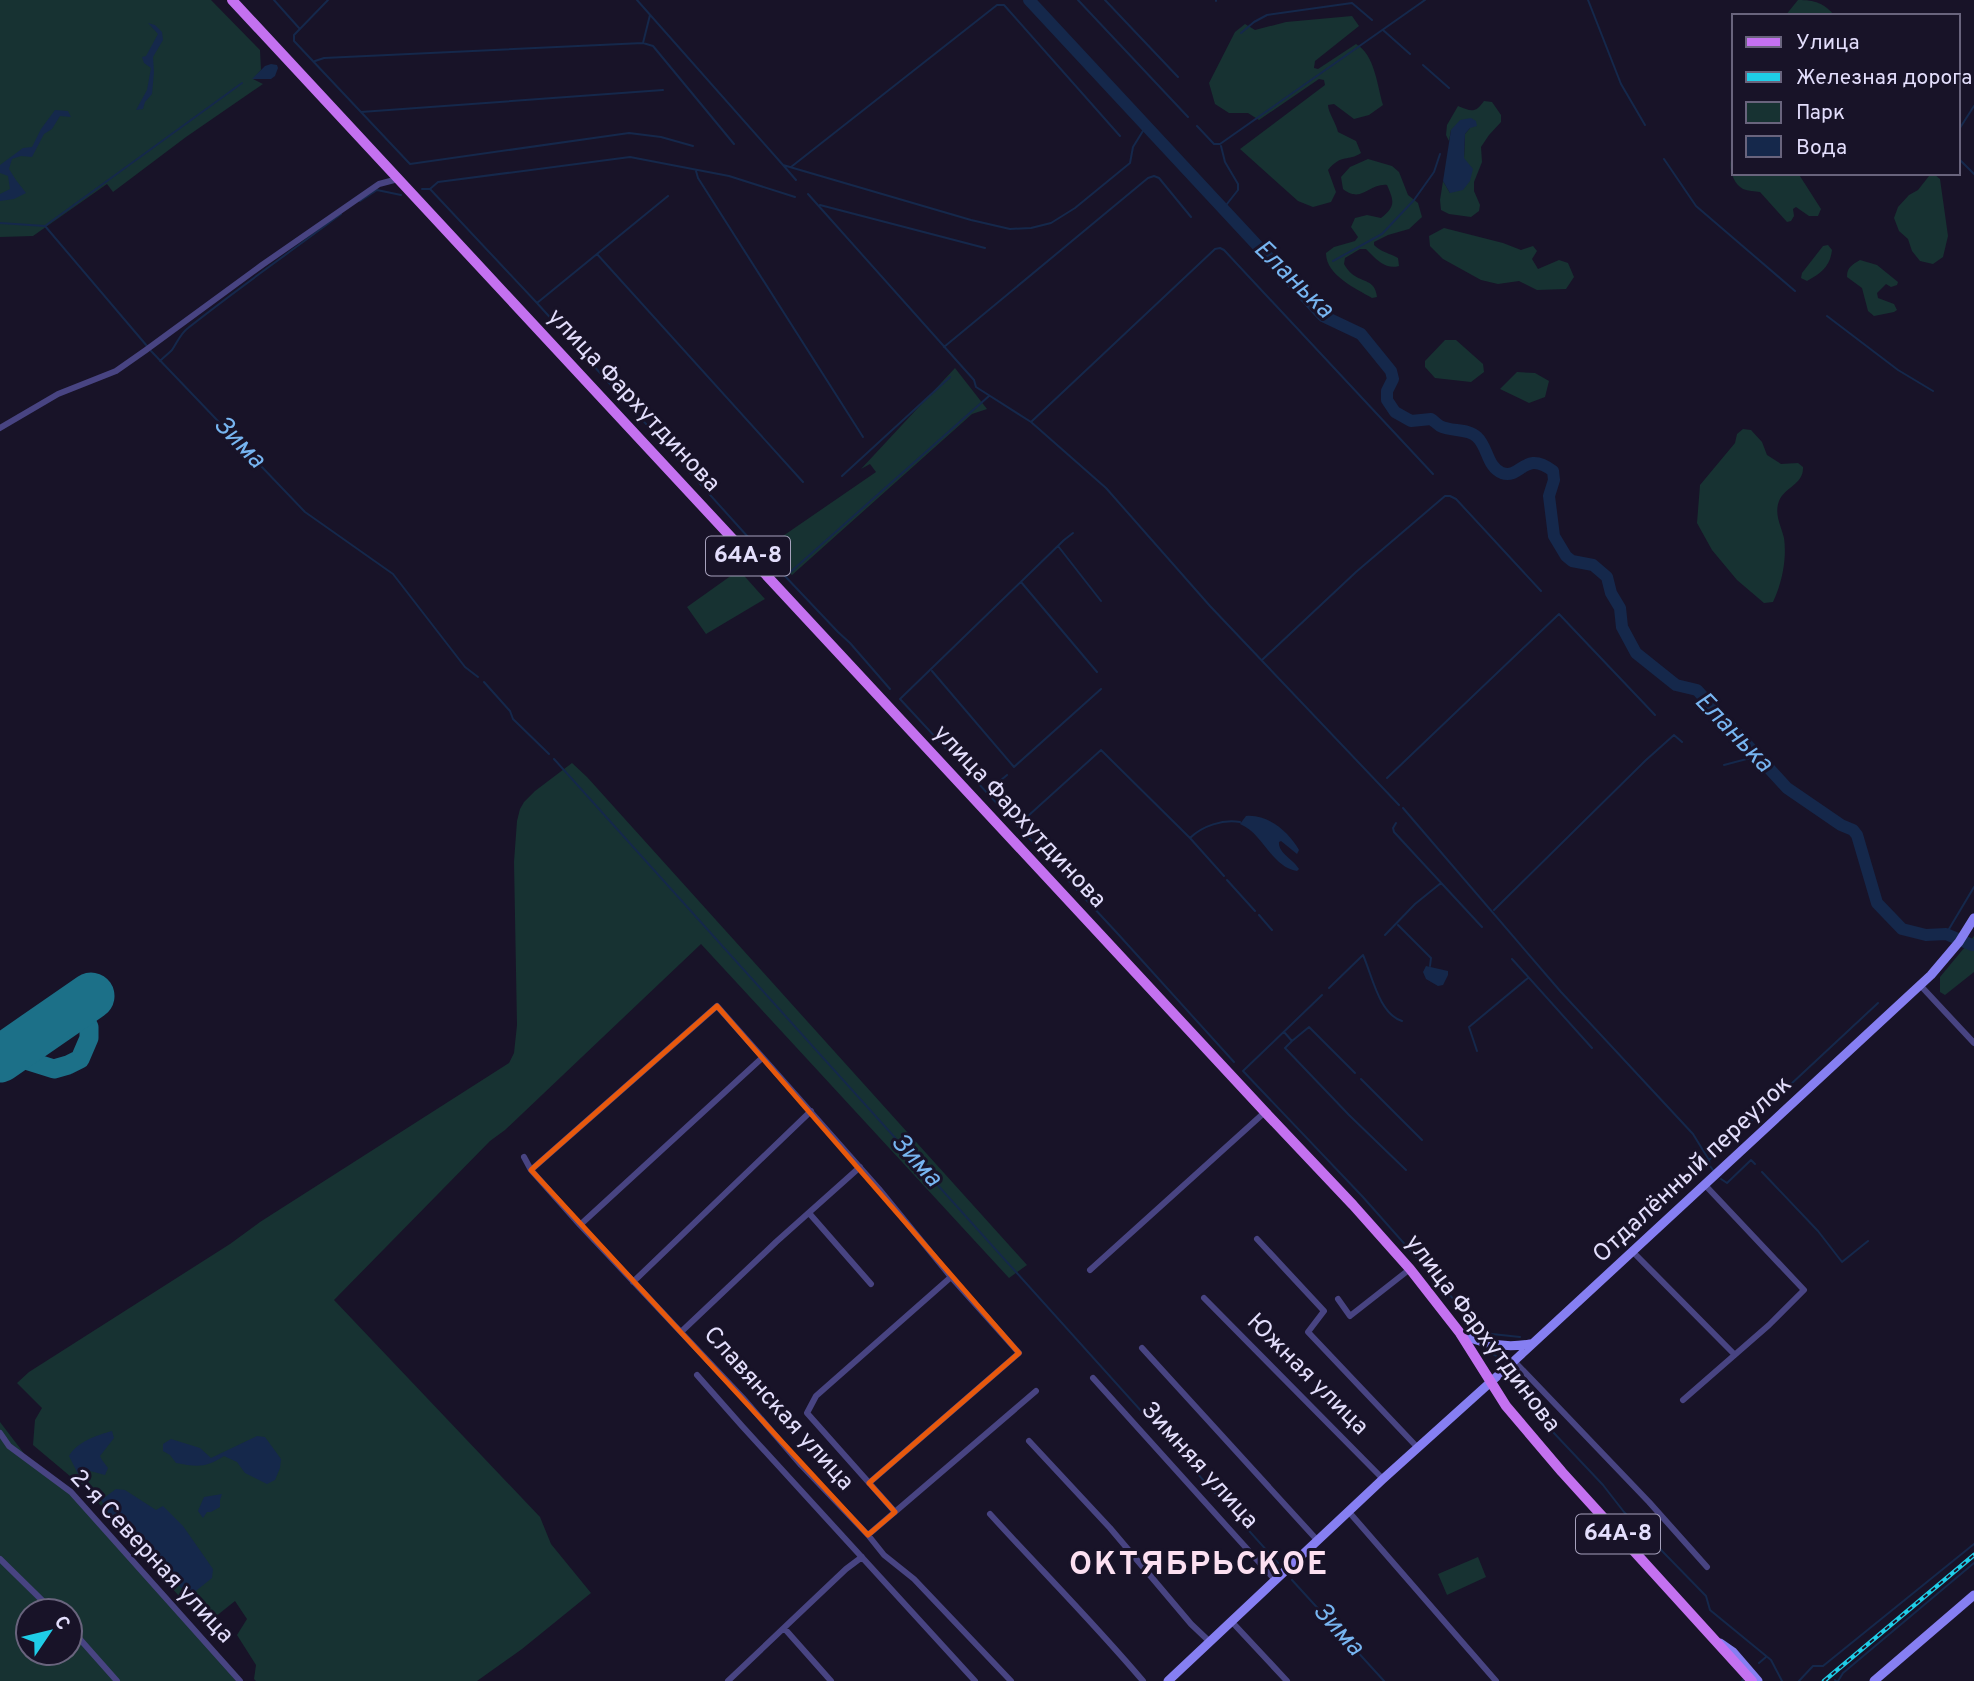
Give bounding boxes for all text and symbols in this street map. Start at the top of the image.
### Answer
legend [1732,14,1960,175]
text: Улица [1796,30,1860,57]
text: Железная дорога [1796,65,1972,92]
text: Парк [1796,100,1845,127]
text: Вода [1796,135,1847,162]
water label: Еланька [1246,234,1341,327]
street label: улица Фархутдинова [540,303,726,499]
water label: Зима [206,410,272,477]
road number: 64А-8 [706,536,790,576]
water label: Еланька [1687,686,1780,781]
street label: улица Фархутдинова [926,719,1112,915]
street label: Отдалённый переулок [1587,1070,1799,1270]
water label: Зима [883,1127,949,1195]
street label: улица Фархутдинова [1398,1229,1566,1439]
street label: Южная улица [1240,1308,1374,1442]
street label: Славянская улица [696,1321,860,1497]
street label: Зимняя улица [1134,1396,1264,1536]
street label: 2-я Северная улица [63,1464,239,1650]
road number: 64А-8 [1576,1514,1660,1554]
district label: ОКТЯБРЬСКОЕ [1069,1546,1329,1586]
water label: Зима [1305,1596,1371,1664]
north arrow [14,1597,84,1667]

